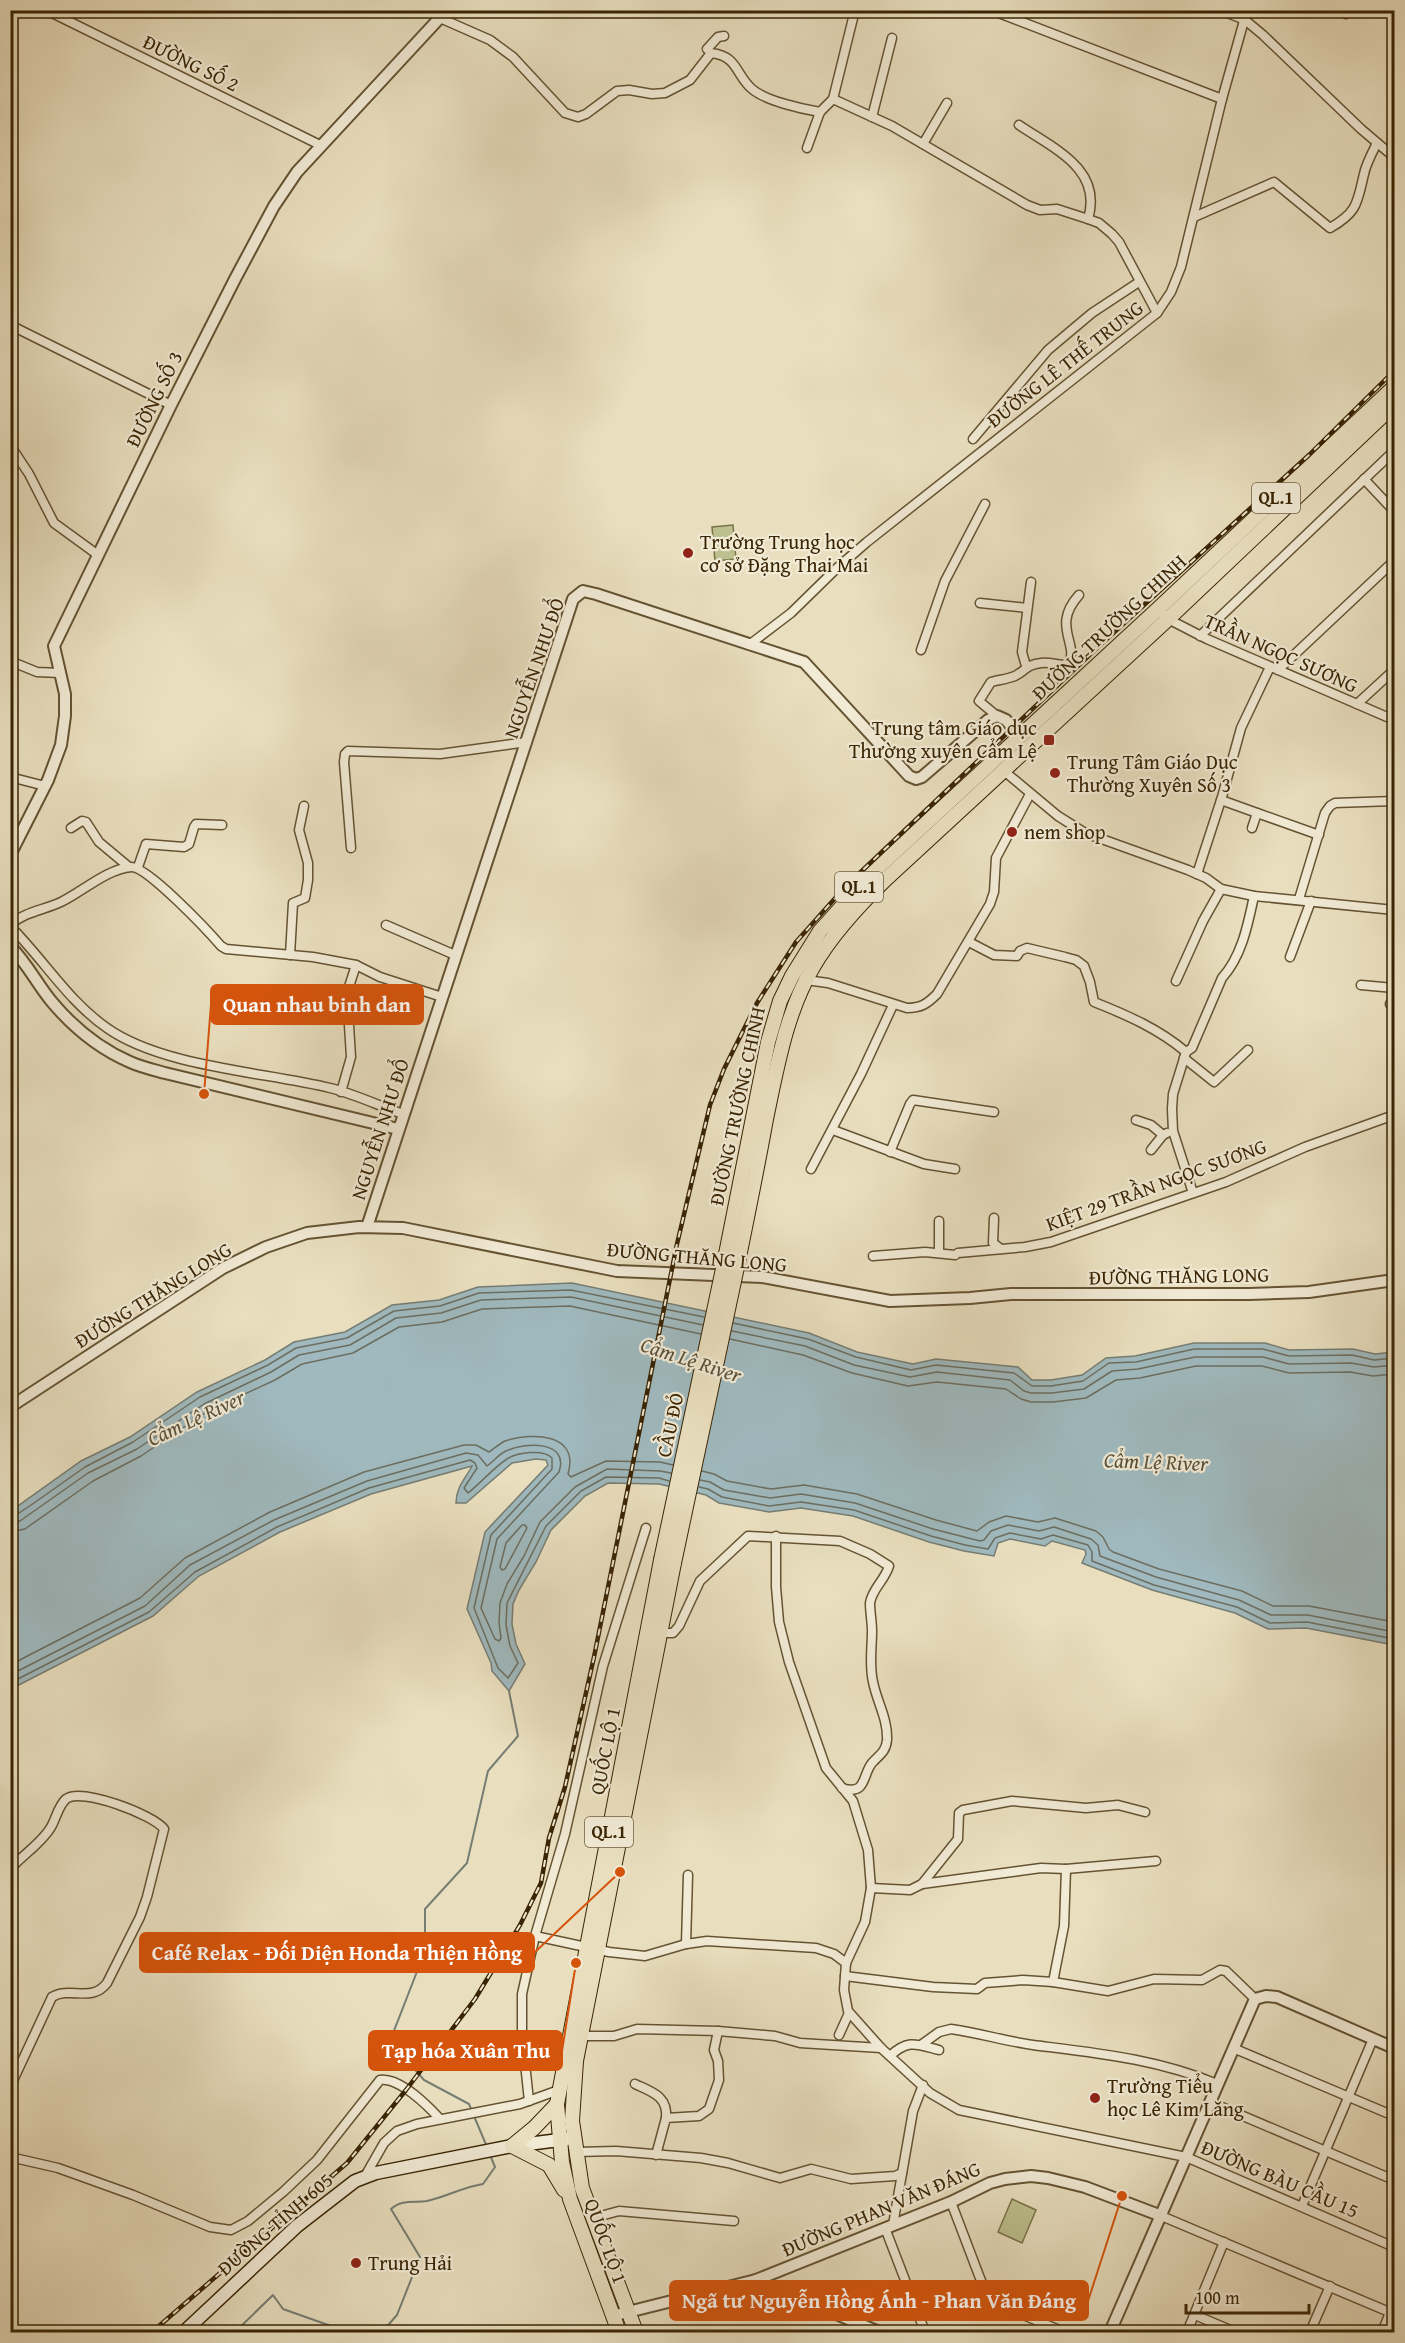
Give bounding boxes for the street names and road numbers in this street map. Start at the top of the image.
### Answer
street label: ĐƯỜNG SỐ 2 [138,26,245,98]
street label: ĐƯỜNG LÊ THẾ TRUNG [980,292,1149,434]
street label: ĐƯỜNG SỐ 3 [117,345,189,452]
road number: QL.1 [1252,483,1300,513]
street label: ĐƯỜNG TRƯỜNG CHINH [1025,547,1193,706]
street label: NGUYỄN NHƯ ĐỔ [495,593,571,742]
street label: TRẦN NGỌC SƯƠNG [1200,605,1363,700]
road number: QL.1 [835,872,883,902]
street label: ĐƯỜNG TRƯỜNG CHINH [701,1004,772,1208]
street label: NGUYỄN NHƯ ĐỔ [342,1054,416,1203]
street label: KIỆT 29 TRẦN NGỌC SƯƠNG [1041,1130,1270,1238]
street label: ĐƯỜNG THĂNG LONG [69,1234,237,1355]
street label: ĐƯỜNG THĂNG LONG [606,1234,788,1279]
street label: ĐƯỜNG THĂNG LONG [1089,1259,1270,1292]
street label: CẦU ĐỎ [648,1390,690,1460]
street label: QUỐC LỘ 1 [581,1704,627,1797]
road number: QL.1 [585,1817,633,1847]
street label: ĐƯỜNG BÀU CẦU 15 [1197,2131,1364,2225]
street label: ĐƯỜNG PHAN VĂN ĐÁNG [777,2153,985,2264]
street label: ĐƯỜNG TỈNH 605 [211,2165,339,2282]
street label: QUỐC LỘ 1 [578,2194,636,2287]

